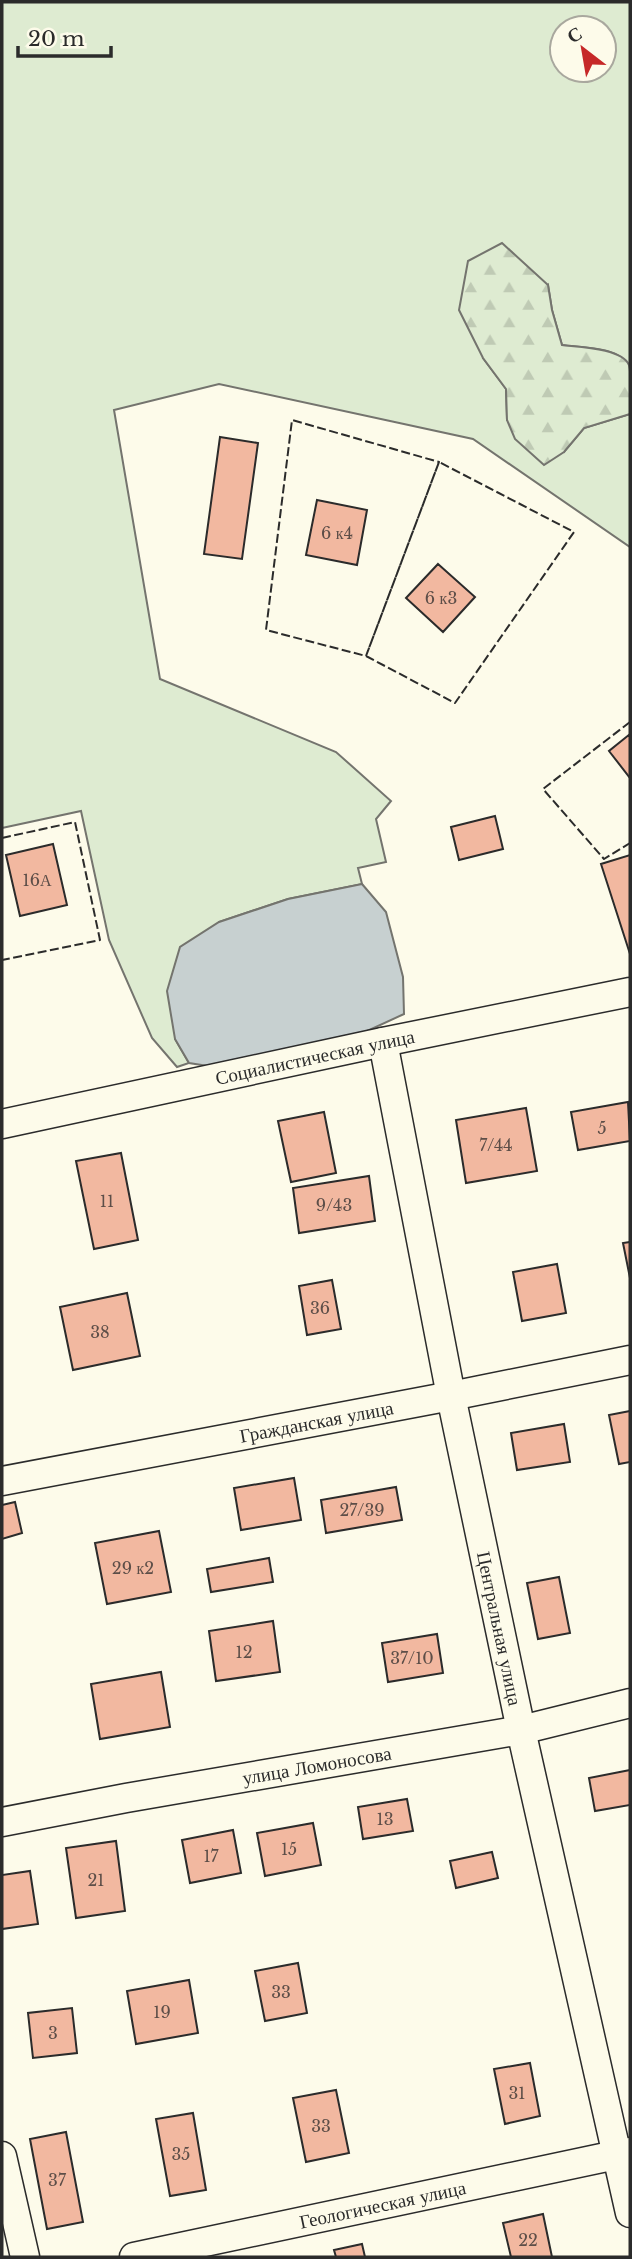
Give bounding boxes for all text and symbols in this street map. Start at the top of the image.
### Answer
scale bar [18,14,110,58]
north arrow [548,14,618,84]
text: С [563,21,586,48]
text: 20 m [28,26,85,52]
house number: 6 к4 [321,523,353,543]
house number: 6 к3 [425,588,457,608]
house number: 16А [23,870,52,890]
street label: Социалистическая улица [213,1025,417,1090]
house number: 5 [597,1118,607,1138]
house number: 7/44 [479,1135,513,1155]
house number: 11 [100,1191,114,1211]
house number: 9/43 [316,1195,352,1215]
house number: 36 [310,1298,330,1318]
house number: 38 [90,1322,110,1342]
street label: Гражданская улица [238,1396,396,1448]
house number: 27/39 [339,1500,385,1520]
street label: Центральная улица [472,1549,527,1708]
house number: 29 к2 [112,1558,154,1578]
house number: 12 [236,1642,253,1662]
house number: 37/10 [390,1648,434,1668]
street label: улица Ломоносова [241,1741,394,1790]
house number: 13 [377,1809,394,1829]
house number: 15 [281,1839,297,1859]
house number: 17 [203,1846,220,1866]
house number: 21 [88,1870,105,1890]
house number: 33 [271,1982,291,2002]
house number: 19 [153,2002,171,2022]
house number: 3 [48,2023,58,2043]
house number: 31 [509,2083,526,2103]
house number: 33 [311,2116,331,2136]
house number: 35 [172,2144,190,2164]
house number: 37 [48,2170,67,2190]
street label: Геологическая улица [297,2176,469,2234]
house number: 22 [518,2230,538,2250]

